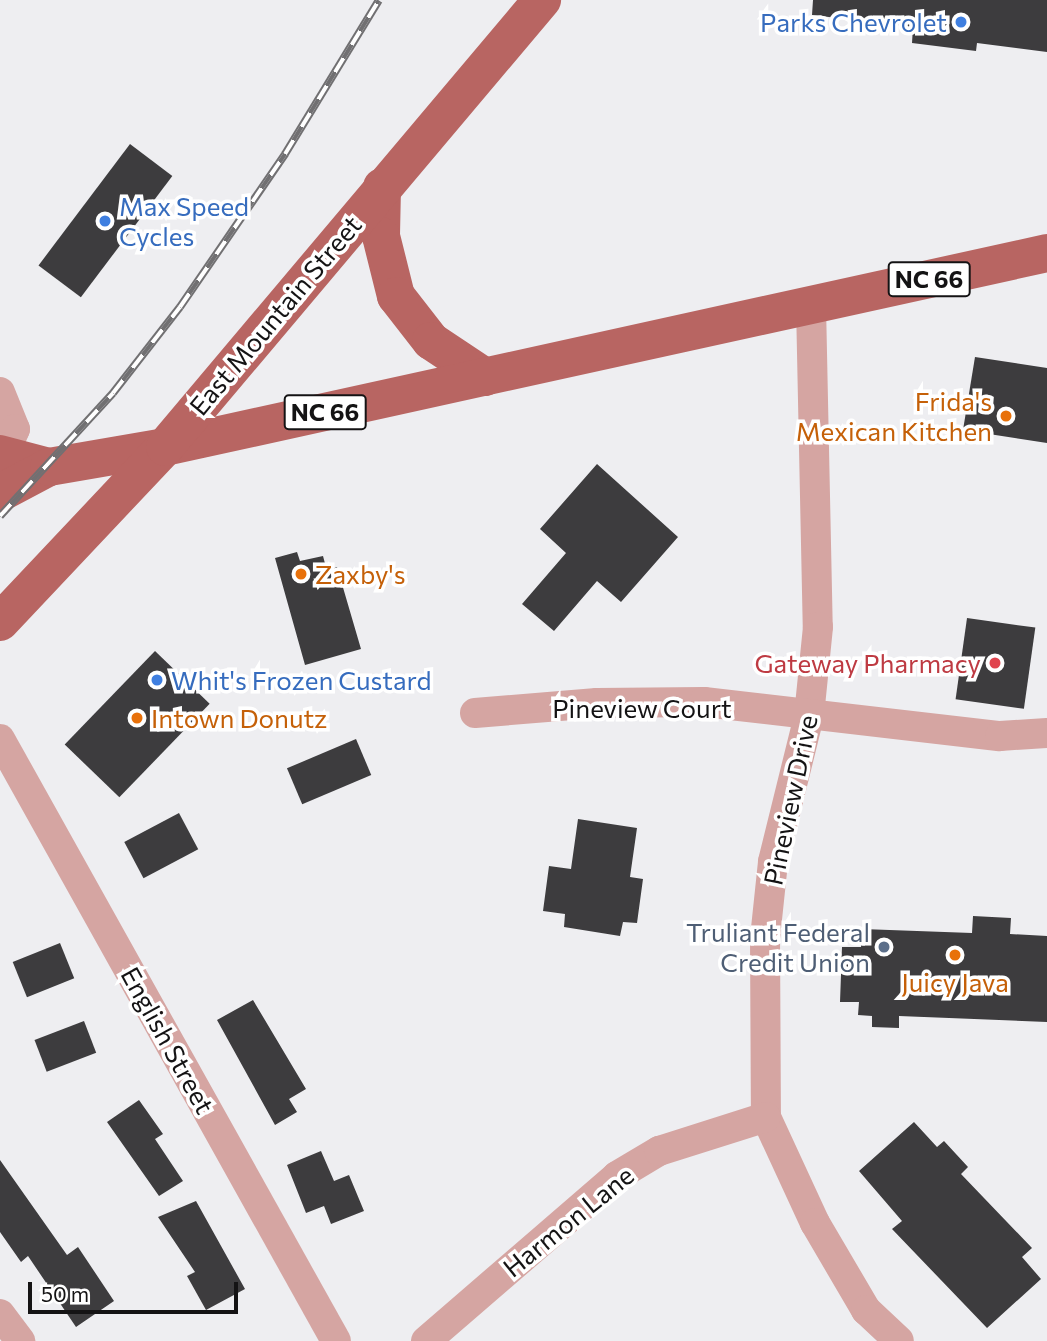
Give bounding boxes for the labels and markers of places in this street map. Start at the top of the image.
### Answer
place label: Parks Chevrolet [760,6,947,38]
marker: Parks Chevrolet [953,14,969,30]
place label: Max Speed Cycles [119,190,249,252]
marker: Max Speed Cycles [97,213,113,229]
place label: Frida's Mexican Kitchen [796,385,992,446]
marker: Frida's Mexican Kitchen [998,408,1014,424]
place label: Zaxby's [315,558,405,590]
marker: Zaxby's [293,566,309,582]
place label: Gateway Pharmacy [754,647,981,679]
marker: Gateway Pharmacy [987,655,1003,671]
place label: Whit's Frozen Custard [171,664,432,696]
marker: Whit's Frozen Custard [149,672,165,688]
place label: Intown Donutz [151,702,327,734]
marker: Intown Donutz [129,710,145,726]
place label: Truliant Federal Credit Union [686,916,870,978]
marker: Truliant Federal Credit Union [876,939,892,955]
marker: Juicy Java [947,947,963,963]
place label: Juicy Java [901,966,1009,998]

